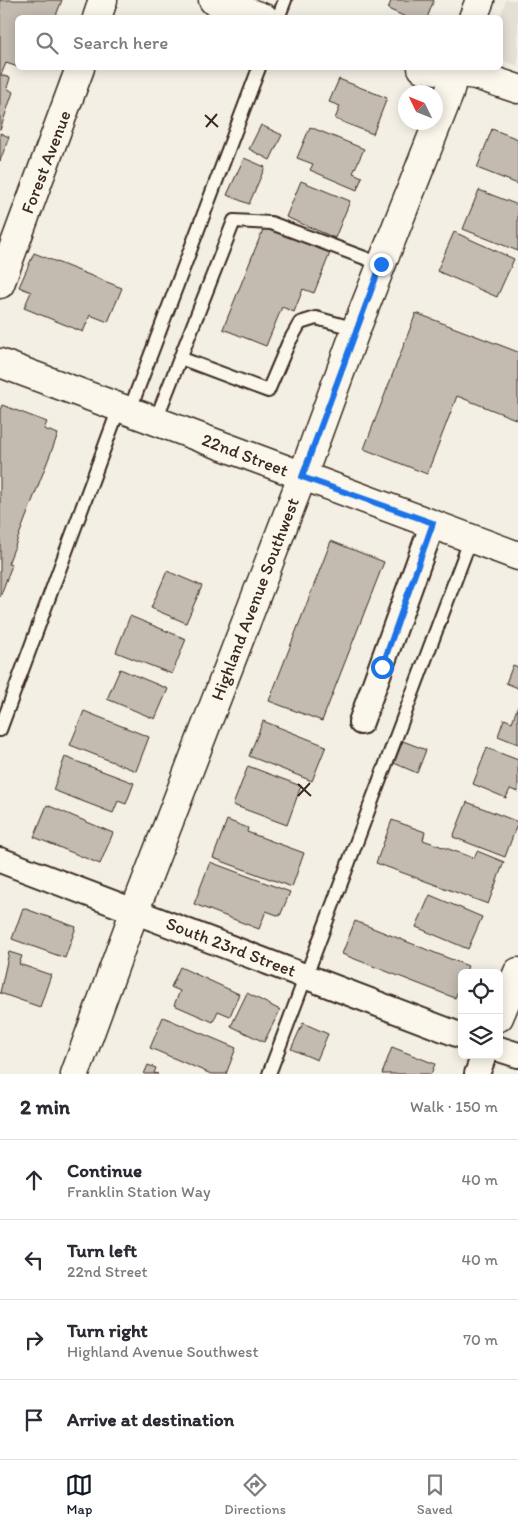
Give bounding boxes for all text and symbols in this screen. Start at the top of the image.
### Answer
search box [15,15,503,70]
icon: search [33,29,61,57]
text: Search here [73,31,168,54]
north arrow [398,85,443,130]
street label: Forest Avenue [16,107,76,217]
route end [370,253,393,276]
street label: 22nd Street [199,428,292,482]
street label: Highland Avenue Southwest [206,494,304,703]
route start [371,656,394,679]
street label: South 23rd Street [163,912,299,982]
map controls [458,969,503,1059]
button: locate [458,969,503,1014]
button: layers [458,1014,503,1059]
text: 2 min [20,1094,70,1119]
text: Walk · 150 m [410,1097,498,1116]
text: Continue [67,1159,142,1182]
icon: ahead [20,1166,48,1194]
text: 40 m [461,1170,498,1189]
text: Franklin Station Way [67,1182,211,1201]
text: Turn left [67,1239,137,1262]
icon: left [20,1246,48,1274]
text: 40 m [461,1250,498,1269]
text: 22nd Street [67,1262,148,1281]
text: Turn right [67,1319,148,1342]
icon: right [20,1326,48,1354]
text: 70 m [463,1330,498,1349]
text: Highland Avenue Southwest [67,1342,258,1361]
icon: arrive [20,1406,48,1434]
text: Arrive at destination [67,1408,234,1431]
tab: Map [65,1471,93,1518]
tab: Directions [224,1471,286,1518]
tab: Saved [417,1471,453,1518]

